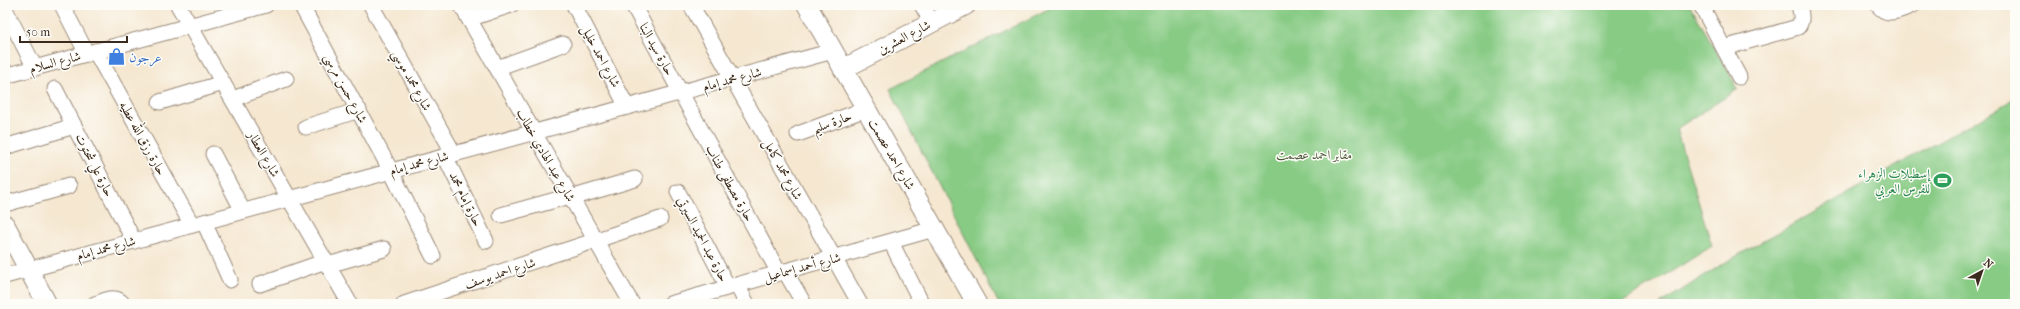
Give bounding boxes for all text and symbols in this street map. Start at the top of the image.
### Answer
street label: شارع العشرين [875,17,935,61]
scale bar [20,18,127,44]
street label: حارة سيد البنا [636,20,678,78]
street label: شارع احمد خليل [575,22,624,92]
text: 50 m [26,25,50,39]
shop icon: عرجون [106,47,126,67]
street label: شارع محمد موسي [385,47,435,115]
street label: شارع السلام [28,48,83,80]
place label: عرجون [129,50,162,67]
street label: شارع حسن مرسي [317,51,371,128]
street label: شارع محمد إمام [701,64,764,98]
street label: حارة رزق الله عطيه [116,97,172,178]
street label: شارع عبد الهادي خطاب [510,106,579,206]
street label: حارة سليم [810,108,856,142]
street label: شارع احمد عصمت [862,116,918,194]
street label: شارع العطار [240,127,283,182]
street label: حارة علي شحتوت [67,131,117,202]
street label: شارع محمد كامل [757,136,806,204]
street label: حارة مصطفى طناب [700,142,757,225]
park label: مقابر احمد عصمت [1276,147,1352,162]
street label: شارع محمد إمام [388,148,451,182]
place label: إسطبلات الزهراء للفرس العربي [1858,166,1931,200]
street label: حارة إمام محمد [443,169,486,231]
sports icon: إسطبلات الزهراء للفرس العربي [1933,170,1953,190]
street label: حارة عبد الحميد السيرتي [671,194,732,286]
street label: شارع محمد إمام [75,233,138,267]
street label: شارع أحمد إسماعيل [761,249,843,288]
north arrow [1962,251,2002,291]
street label: شارع احمد يوسف [463,254,539,295]
text: N [1981,256,1996,272]

